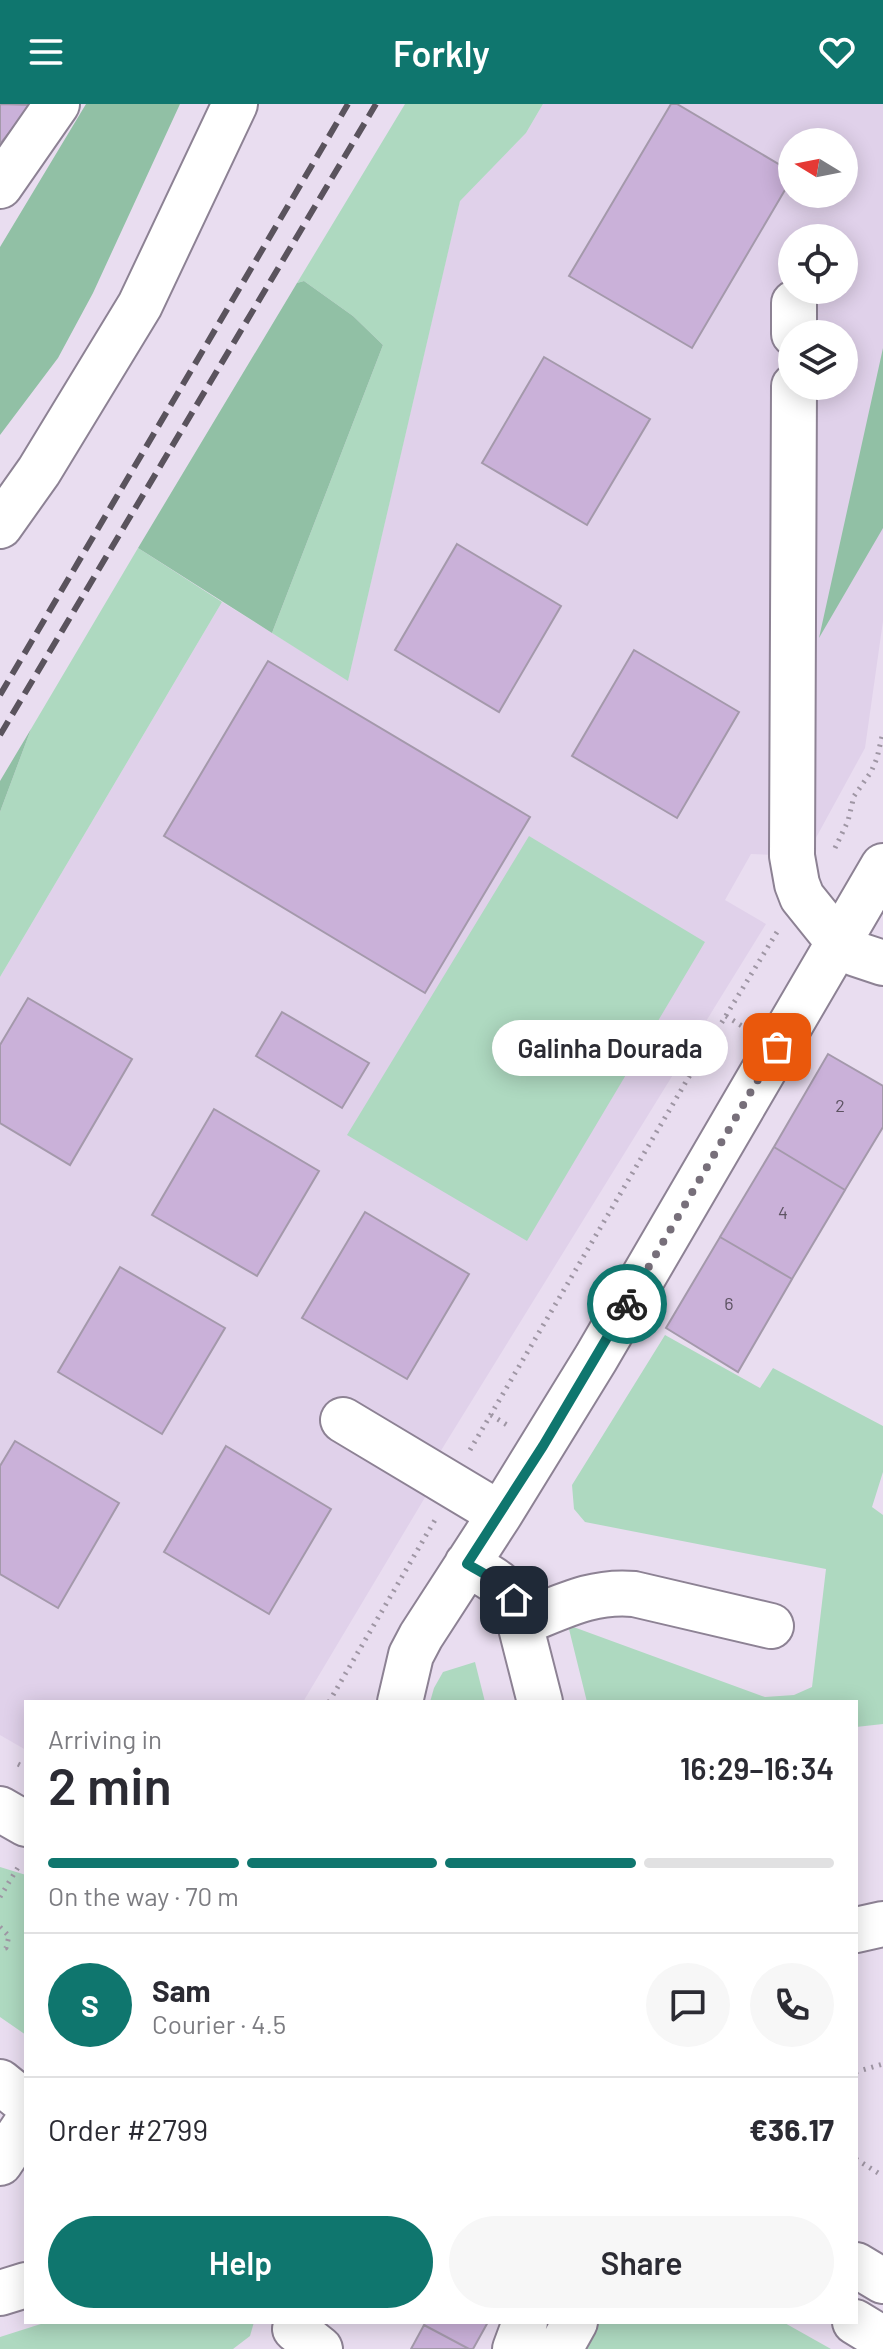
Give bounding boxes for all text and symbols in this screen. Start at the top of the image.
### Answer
icon: menu [24,30,68,74]
icon: heart [815,30,859,74]
text: Forkly [393,31,490,74]
north arrow [778,128,858,208]
map controls [778,128,858,400]
button: locate [778,224,858,304]
button: layers [778,320,858,400]
pin [743,1013,811,1081]
callout: Galinha Dourada [493,1019,729,1075]
icon: bag [755,1025,799,1069]
text: Galinha Dourada [517,1032,703,1063]
house number: 2 [835,1094,845,1116]
house number: 4 [778,1201,788,1223]
courier [587,1264,667,1344]
icon: bike [605,1282,649,1326]
house number: 6 [724,1292,734,1314]
pin [480,1566,548,1634]
icon: home [492,1578,536,1622]
text: Arriving in [48,1723,162,1754]
text: 16:29–16:34 [680,1750,834,1786]
text: 2 min [48,1753,172,1815]
text: On the way · 70 m [48,1880,239,1911]
button: chat [646,1963,730,2047]
button: phone [750,1963,834,2047]
text: Sam [152,1972,211,2008]
text: S [81,1987,99,2023]
text: Courier · 4.5 [152,2008,286,2039]
text: Order #2799 [48,2111,208,2147]
text: €36.17 [749,2111,834,2147]
button: Help [48,2216,433,2308]
button: Share [449,2216,834,2308]

